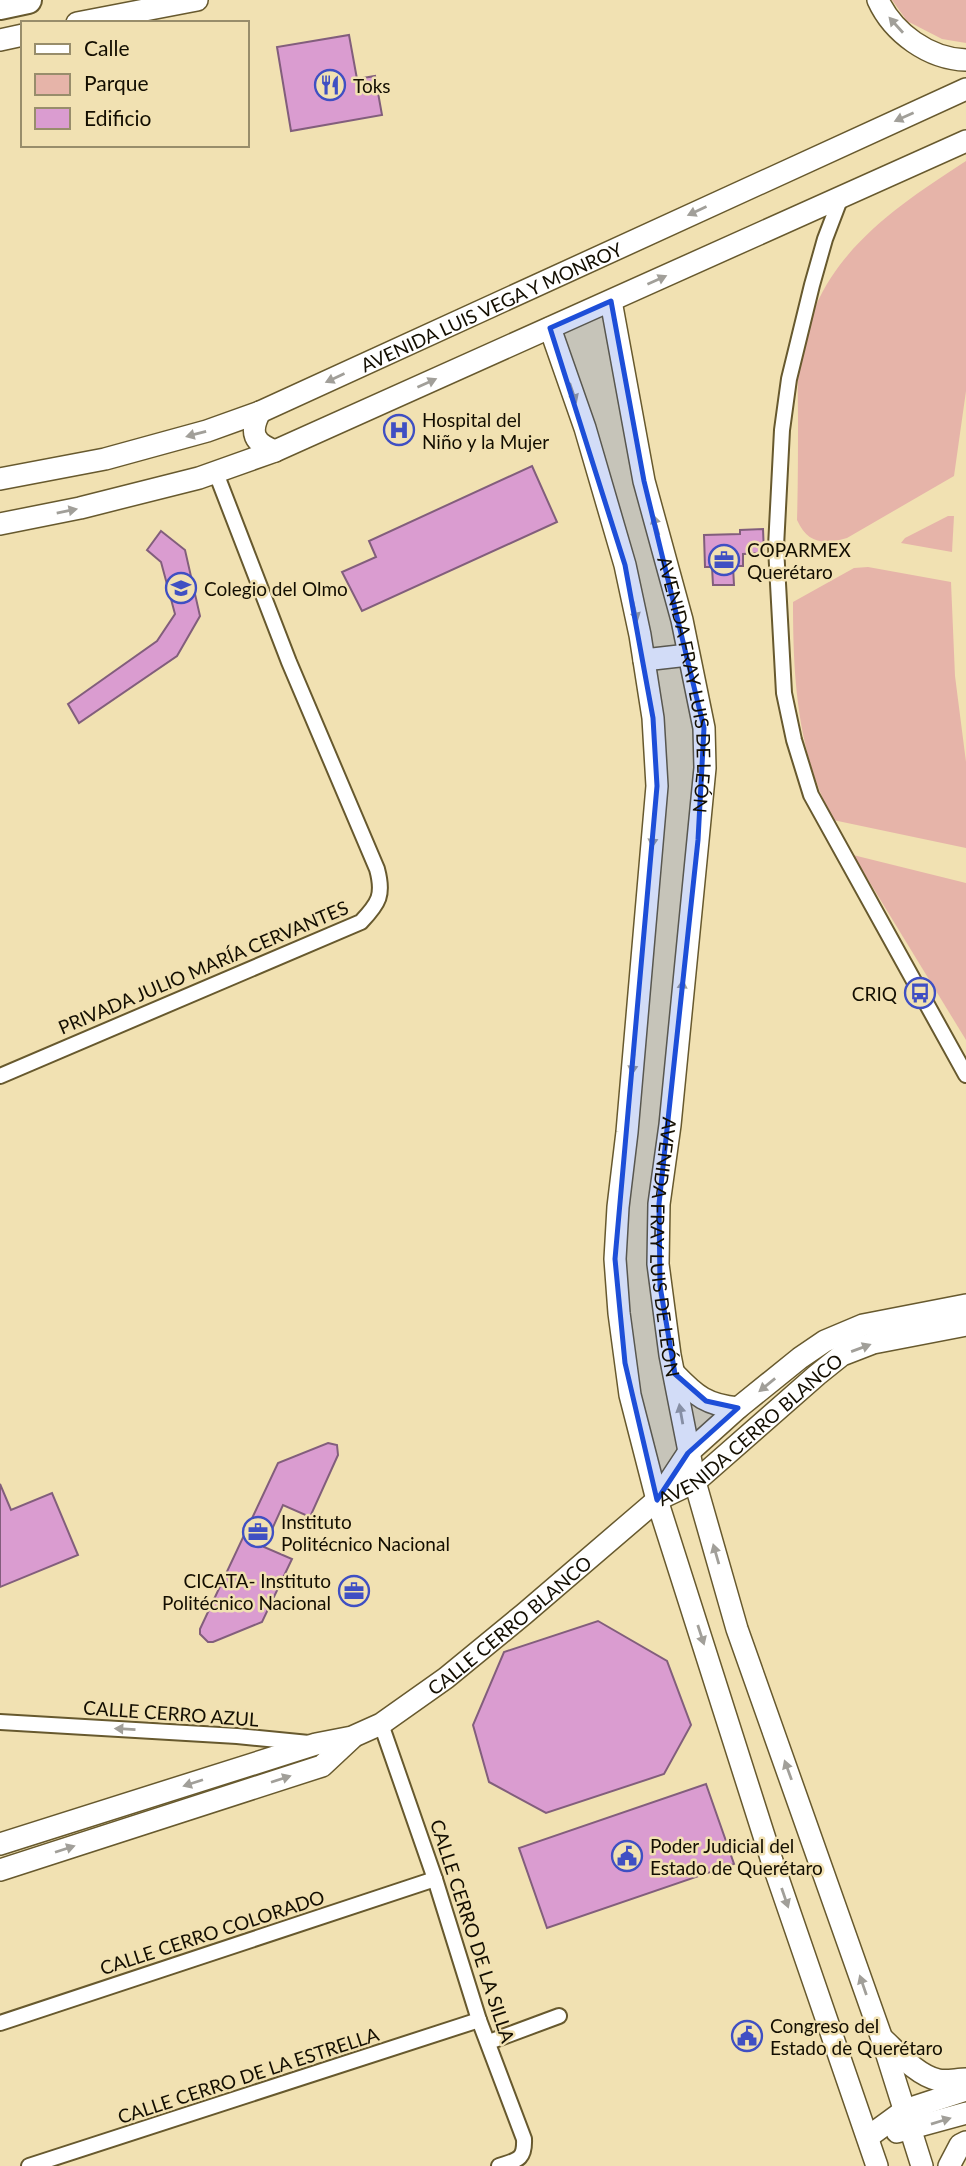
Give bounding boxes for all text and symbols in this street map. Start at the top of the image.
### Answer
one-way arrow [888,16,904,34]
legend [21,21,248,147]
text: Calle [84,35,129,60]
restaurant icon: Toks [313,68,347,102]
text: Parque [84,70,149,95]
place label: Toks [353,74,391,97]
text: Edificio [84,105,152,130]
one-way arrow [894,111,914,123]
one-way arrow [687,205,707,217]
street label: AVENIDA LUIS VEGA Y MONROY [357,237,626,376]
one-way arrow [647,274,668,285]
one-way arrow [324,373,345,384]
one-way arrow [417,377,437,389]
one-way arrow [568,382,579,403]
place label: Hospital del Niño y la Mujer [422,408,549,453]
hospital icon: Hospital del Niño y la Mujer [382,413,416,447]
one-way arrow [185,429,207,440]
one-way arrow [56,505,78,516]
one-way arrow [650,514,661,536]
place label: COPARMEX Querétaro [747,538,851,583]
office icon: COPARMEX Querétaro [707,543,741,577]
street label: AVENIDA FRAY LUIS DE LEÓN [654,554,717,814]
school or university icon: Colegio del Olmo [164,571,198,605]
place label: Colegio del Olmo [204,577,348,600]
one-way arrow [630,600,641,622]
one-way arrow [647,826,658,848]
street label: PRIVADA JULIO MARÍA CERVANTES [55,895,351,1039]
bus stop icon: CRIQ [903,976,937,1010]
one-way arrow [677,979,688,1001]
place label: CRIQ [852,982,897,1005]
one-way arrow [627,1053,638,1075]
street label: AVENIDA FRAY LUIS DE LEÓN [646,1116,686,1379]
one-way arrow [851,1342,872,1353]
street label: AVENIDA CERRO BLANCO [654,1348,847,1510]
one-way arrow [759,1377,777,1392]
one-way arrow [675,1403,686,1425]
place label: Instituto Politécnico Nacional [281,1510,450,1555]
office icon: Instituto Politécnico Nacional [241,1515,275,1549]
one-way arrow [710,1544,720,1565]
street label: CALLE CERRO BLANCO [423,1550,596,1699]
place label: CICATA- Instituto Politécnico Nacional [162,1569,331,1614]
office icon: CICATA- Instituto Politécnico Nacional [337,1574,371,1608]
one-way arrow [696,1624,707,1645]
street label: CALLE CERRO AZUL [83,1695,260,1731]
one-way arrow [114,1724,136,1735]
one-way arrow [782,1759,793,1780]
one-way arrow [271,1773,292,1784]
one-way arrow [182,1778,203,1789]
street label: CALLE CERRO DE LA SILLA [426,1816,520,2046]
place label: Poder Judicial del Estado de Querétaro [650,1834,823,1879]
public building icon: Poder Judicial del Estado de Querétaro [610,1839,644,1873]
one-way arrow [55,1843,76,1854]
street label: CALLE CERRO COLORADO [97,1885,327,1979]
one-way arrow [780,1887,791,1908]
one-way arrow [857,1974,868,1995]
place label: Congreso del Estado de Querétaro [770,2014,943,2059]
public building icon: Congreso del Estado de Querétaro [730,2019,764,2053]
street label: CALLE CERRO DE LA ESTRELLA [115,2022,382,2128]
one-way arrow [931,2115,952,2125]

